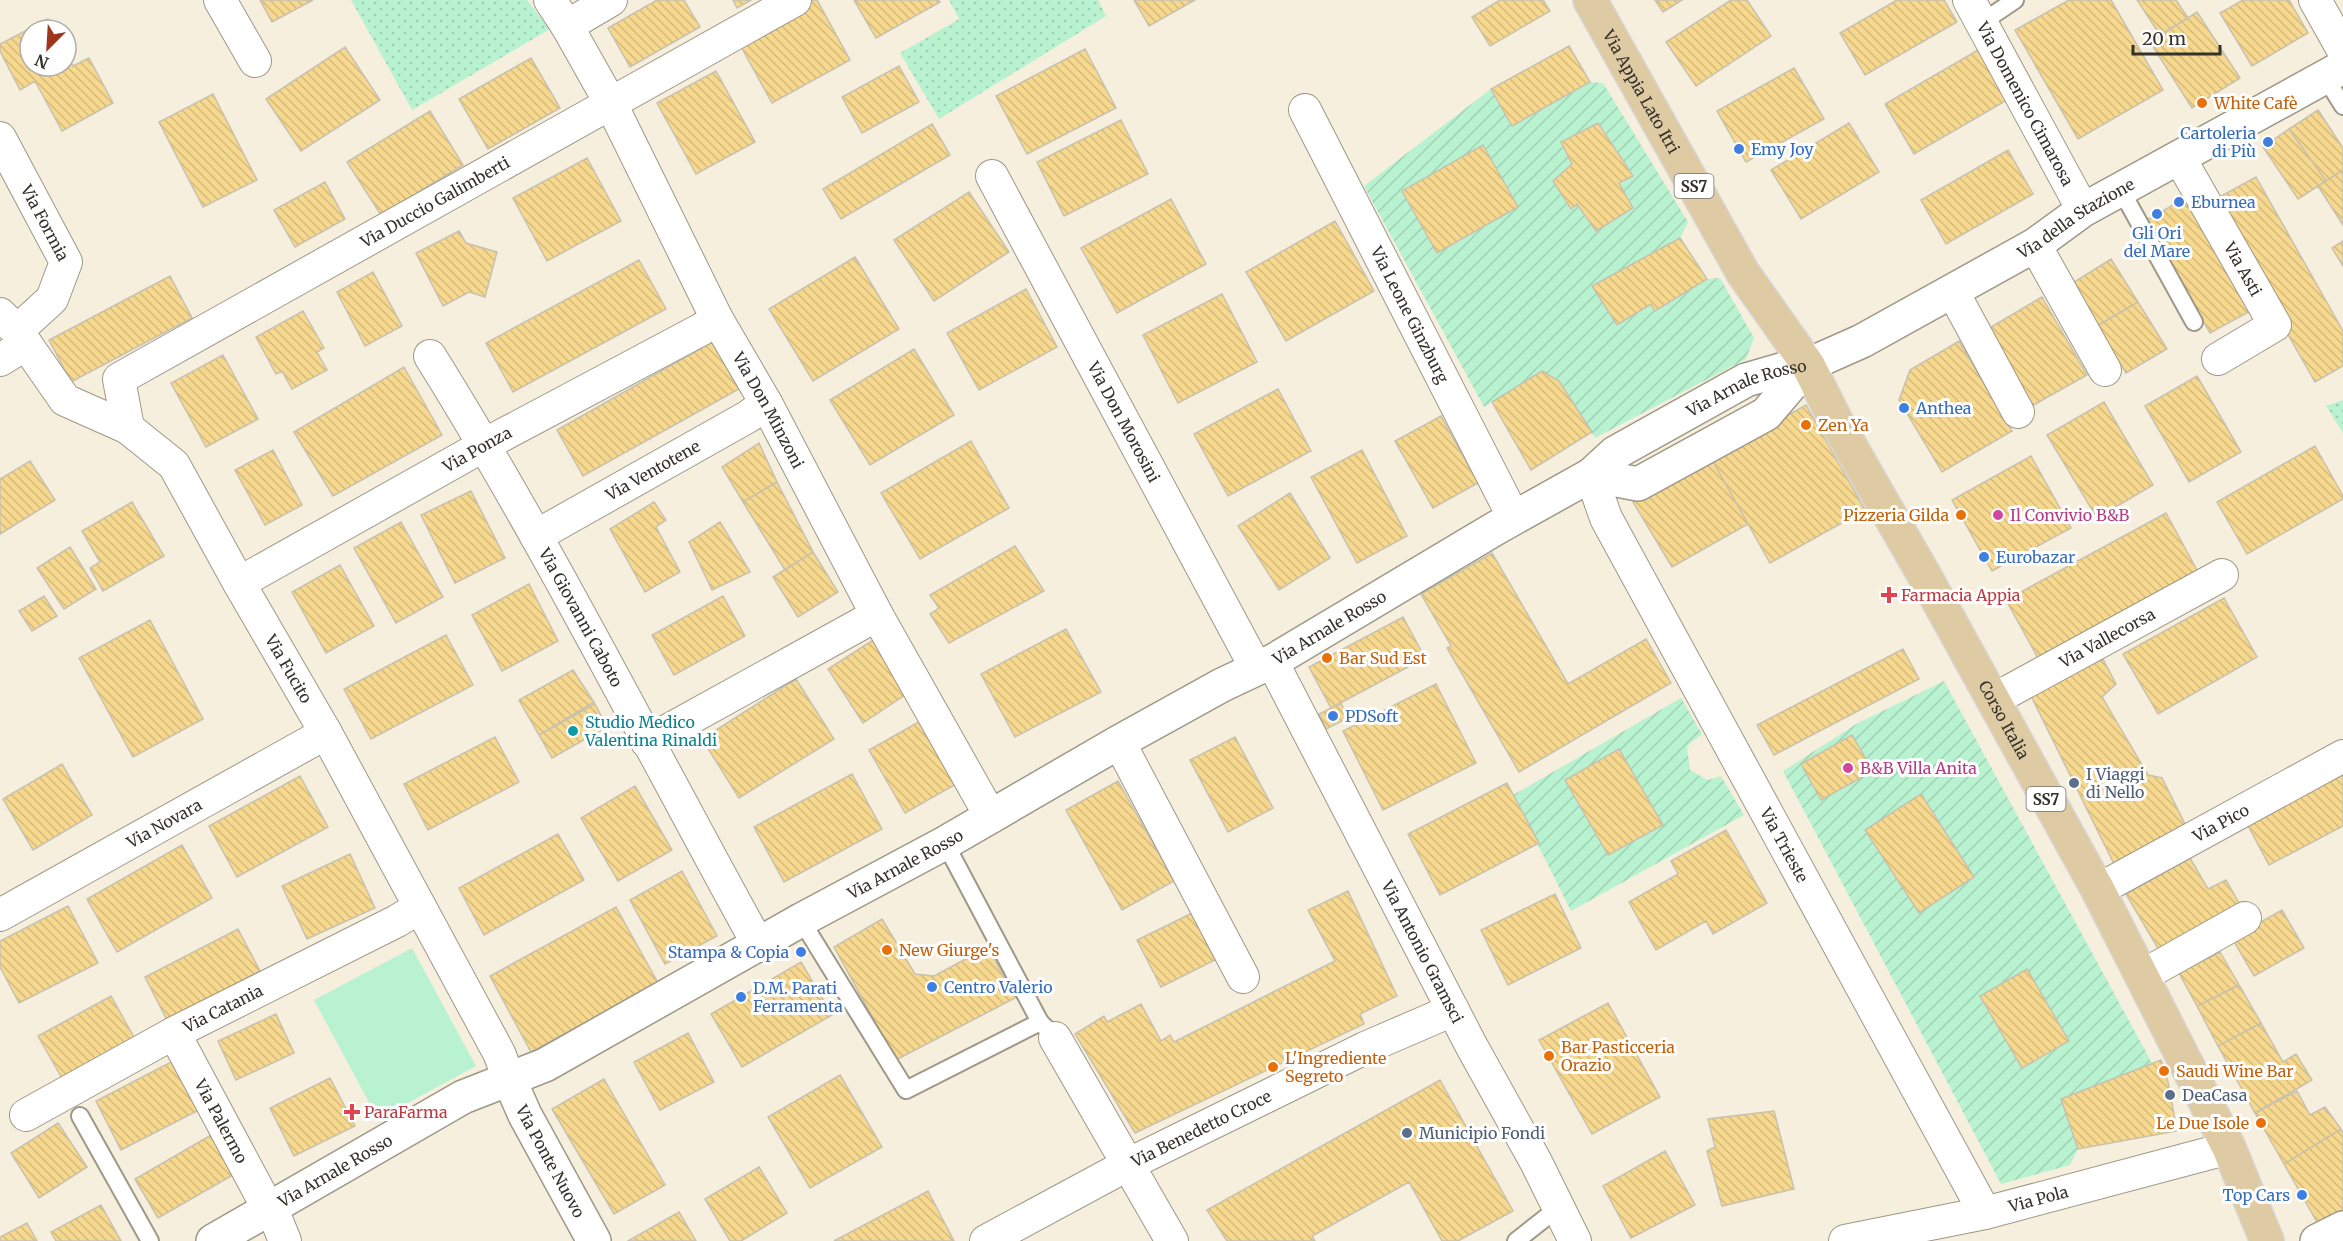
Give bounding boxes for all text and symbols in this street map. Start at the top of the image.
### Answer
street label: Via Domenico Cimarosa [1972,17,2078,190]
north arrow [18,18,78,78]
scale bar [2133,18,2220,56]
street label: Via Appia Lato Itri [1598,25,1684,157]
text: 20 m [2142,27,2186,50]
text: N [32,50,52,73]
place label: White Cafè [2213,93,2297,113]
marker: White Cafè [2195,96,2209,110]
place label: Cartoleria di Più [2180,123,2256,161]
marker: Cartoleria di Più [2261,135,2275,149]
place label: Emy Joy [1751,139,1814,159]
marker: Emy Joy [1732,142,1746,156]
street label: Via Duccio Galimberti [356,152,513,252]
road number: SS7 [1674,174,1714,198]
street label: Via della Stazione [2013,174,2138,263]
street label: Via Formia [16,180,74,265]
place label: Eburnea [2191,192,2256,212]
marker: Eburnea [2172,195,2186,209]
marker: Gli Ori del Mare [2150,207,2164,221]
place label: Gli Ori del Mare [2124,223,2190,261]
street label: Via Asti [2219,238,2266,300]
street label: Via Leone Ginzburg [1366,242,1453,387]
street label: Via Don Minzoni [728,348,808,472]
street label: Via Arnale Rosso [1682,355,1808,422]
street label: Via Don Morosini [1083,357,1164,486]
place label: Anthea [1915,398,1972,418]
marker: Anthea [1897,401,1911,415]
place label: Zen Ya [1818,415,1869,435]
marker: Zen Ya [1799,418,1813,432]
street label: Via Ponza [438,422,515,477]
street label: Via Ventotene [601,436,703,505]
place label: Pizzeria Gilda [1843,505,1949,525]
place label: Il Convivio B&B [2010,505,2130,525]
marker: Pizzeria Gilda [1954,508,1968,522]
marker: Il Convivio B&B [1991,508,2005,522]
street label: Via Giovanni Caboto [534,544,627,690]
place label: Eurobazar [1996,547,2075,567]
marker: Eurobazar [1977,550,1991,564]
place label: Farmacia Appia [1901,585,2021,605]
street label: Via Arnale Rosso [1268,586,1390,669]
marker: Farmacia Appia [1882,588,1896,602]
street label: Via Vallecorsa [2055,603,2159,672]
street label: Via Fucito [261,630,316,707]
place label: Bar Sud Est [1339,648,1428,668]
marker: Bar Sud Est [1320,651,1334,665]
street label: Corso Italia [1974,677,2034,763]
place label: PDSoft [1345,706,1399,726]
marker: PDSoft [1326,709,1340,723]
place label: Studio Medico Valentina Rinaldi [584,712,717,750]
marker: Studio Medico Valentina Rinaldi [566,724,580,738]
place label: B&B Villa Anita [1860,758,1977,778]
marker: B&B Villa Anita [1841,761,1855,775]
place label: I Viaggi di Nello [2086,764,2145,802]
marker: I Viaggi di Nello [2067,776,2081,790]
road number: SS7 [2026,787,2066,811]
street label: Via Novara [122,794,206,853]
street label: Via Pico [2189,799,2252,847]
street label: Via Trieste [1755,803,1813,886]
street label: Via Arnale Rosso [843,825,967,904]
street label: Via Antonio Gramsci [1377,876,1468,1026]
place label: New Giurge's [899,940,1000,960]
place label: Stampa & Copia [668,942,789,962]
marker: New Giurge's [880,943,894,957]
marker: Stampa & Copia [794,945,808,959]
place label: Centro Valerio [944,977,1053,997]
place label: D.M. Parati Ferramenta [753,978,843,1016]
street label: Via Catania [179,980,266,1037]
marker: Centro Valerio [925,980,939,994]
marker: D.M. Parati Ferramenta [734,990,748,1004]
place label: Bar Pasticceria Orazio [1561,1037,1675,1075]
place label: L'Ingrediente Segreto [1285,1048,1386,1086]
marker: Bar Pasticceria Orazio [1542,1049,1556,1063]
marker: L'Ingrediente Segreto [1266,1060,1280,1074]
place label: Saudi Wine Bar [2176,1061,2294,1081]
marker: Saudi Wine Bar [2157,1064,2171,1078]
street label: Via Palermo [190,1075,252,1167]
place label: DeaCasa [2182,1085,2248,1105]
street label: Via Benedetto Croce [1127,1086,1275,1172]
marker: DeaCasa [2163,1088,2177,1102]
street label: Via Ponte Nuovo [511,1101,589,1221]
place label: ParaFarma [364,1102,448,1122]
marker: ParaFarma [345,1105,359,1119]
place label: Le Due Isole [2156,1113,2249,1133]
marker: Le Due Isole [2254,1116,2268,1130]
place label: Municipio Fondi [1419,1123,1545,1143]
marker: Municipio Fondi [1400,1126,1414,1140]
street label: Via Arnale Rosso [274,1130,396,1212]
street label: Via Pola [2005,1181,2071,1217]
place label: Top Cars [2222,1185,2290,1205]
marker: Top Cars [2295,1188,2309,1202]

